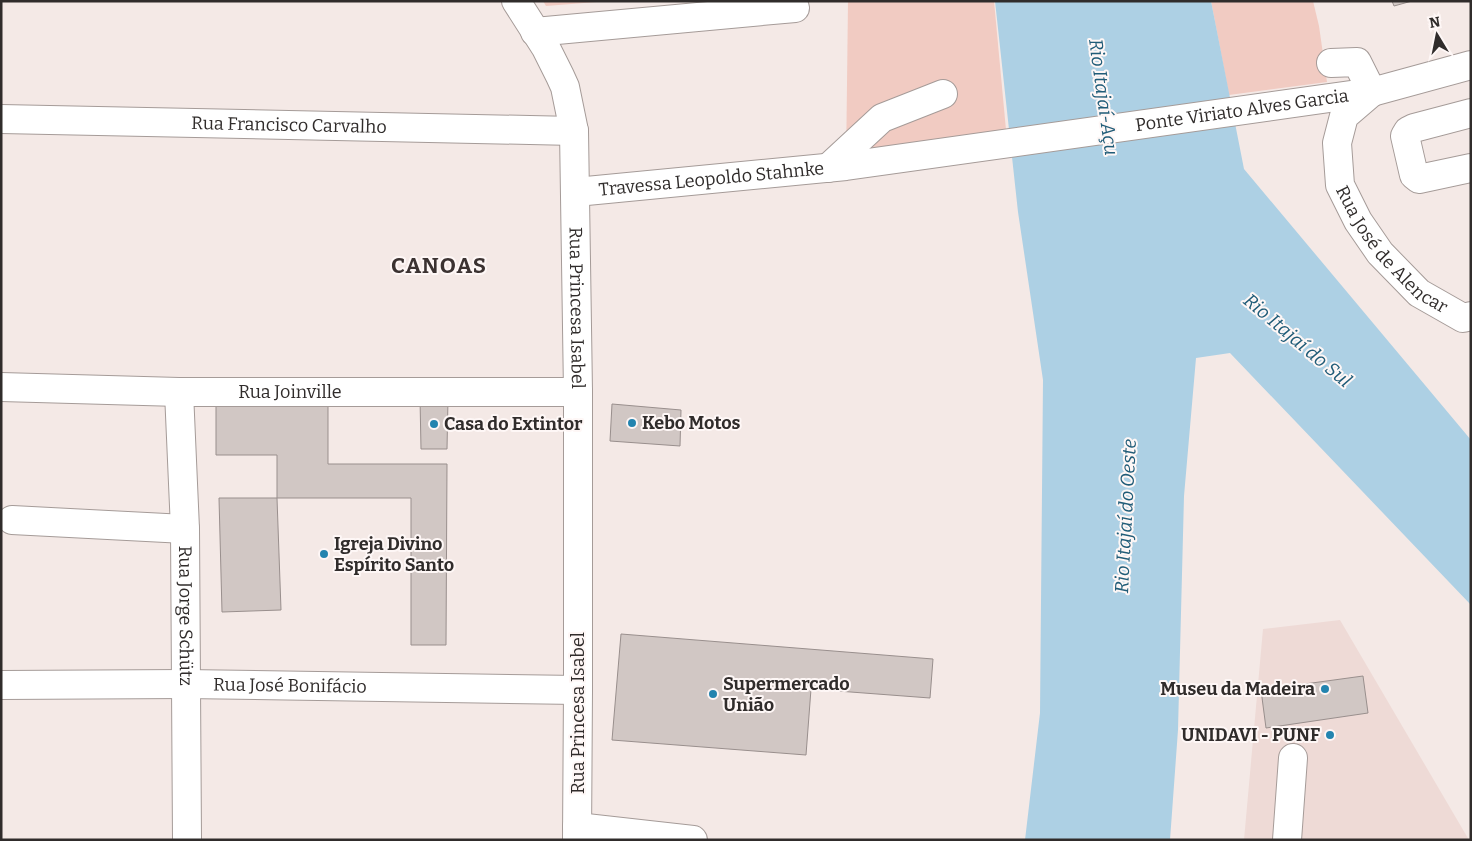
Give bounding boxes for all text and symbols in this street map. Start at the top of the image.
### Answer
north arrow [1412,10,1462,60]
text: N [1428,13,1442,32]
water label: Rio Itajaí-Açu [1084,37,1123,157]
street label: Ponte Viriato Alves Garcia [1134,84,1350,136]
street label: Rua Francisco Carvalho [191,112,387,138]
street label: Travessa Leopoldo Stahnke [598,157,825,201]
street label: Rua José de Alencar [1331,182,1452,318]
street label: Rua Princesa Isabel [564,227,589,389]
district label: CANOAS [391,252,487,279]
water label: Rio Itajaí do Sul [1239,289,1356,392]
street label: Rua Joinville [238,381,342,403]
place label: Kebo Motos [642,412,741,434]
place label: Casa do Extintor [444,413,583,435]
marker: Kebo Motos [626,417,638,429]
marker: Casa do Extintor [428,418,440,430]
water label: Rio Itajaí do Oeste [1110,438,1141,594]
place label: Igreja Divino Espírito Santo [334,533,454,576]
street label: Rua Jorge Schütz [174,546,197,686]
marker: Igreja Divino Espírito Santo [318,548,330,560]
street label: Rua Princesa Isabel [567,632,589,794]
street label: Rua José Bonifácio [213,673,367,698]
place label: Supermercado União [723,673,850,716]
place label: Museu da Madeira [1160,678,1315,700]
marker: Museu da Madeira [1319,683,1331,695]
marker: Supermercado União [707,688,719,700]
place label: UNIDAVI - PUNF [1181,724,1320,746]
marker: UNIDAVI - PUNF [1324,729,1336,741]

